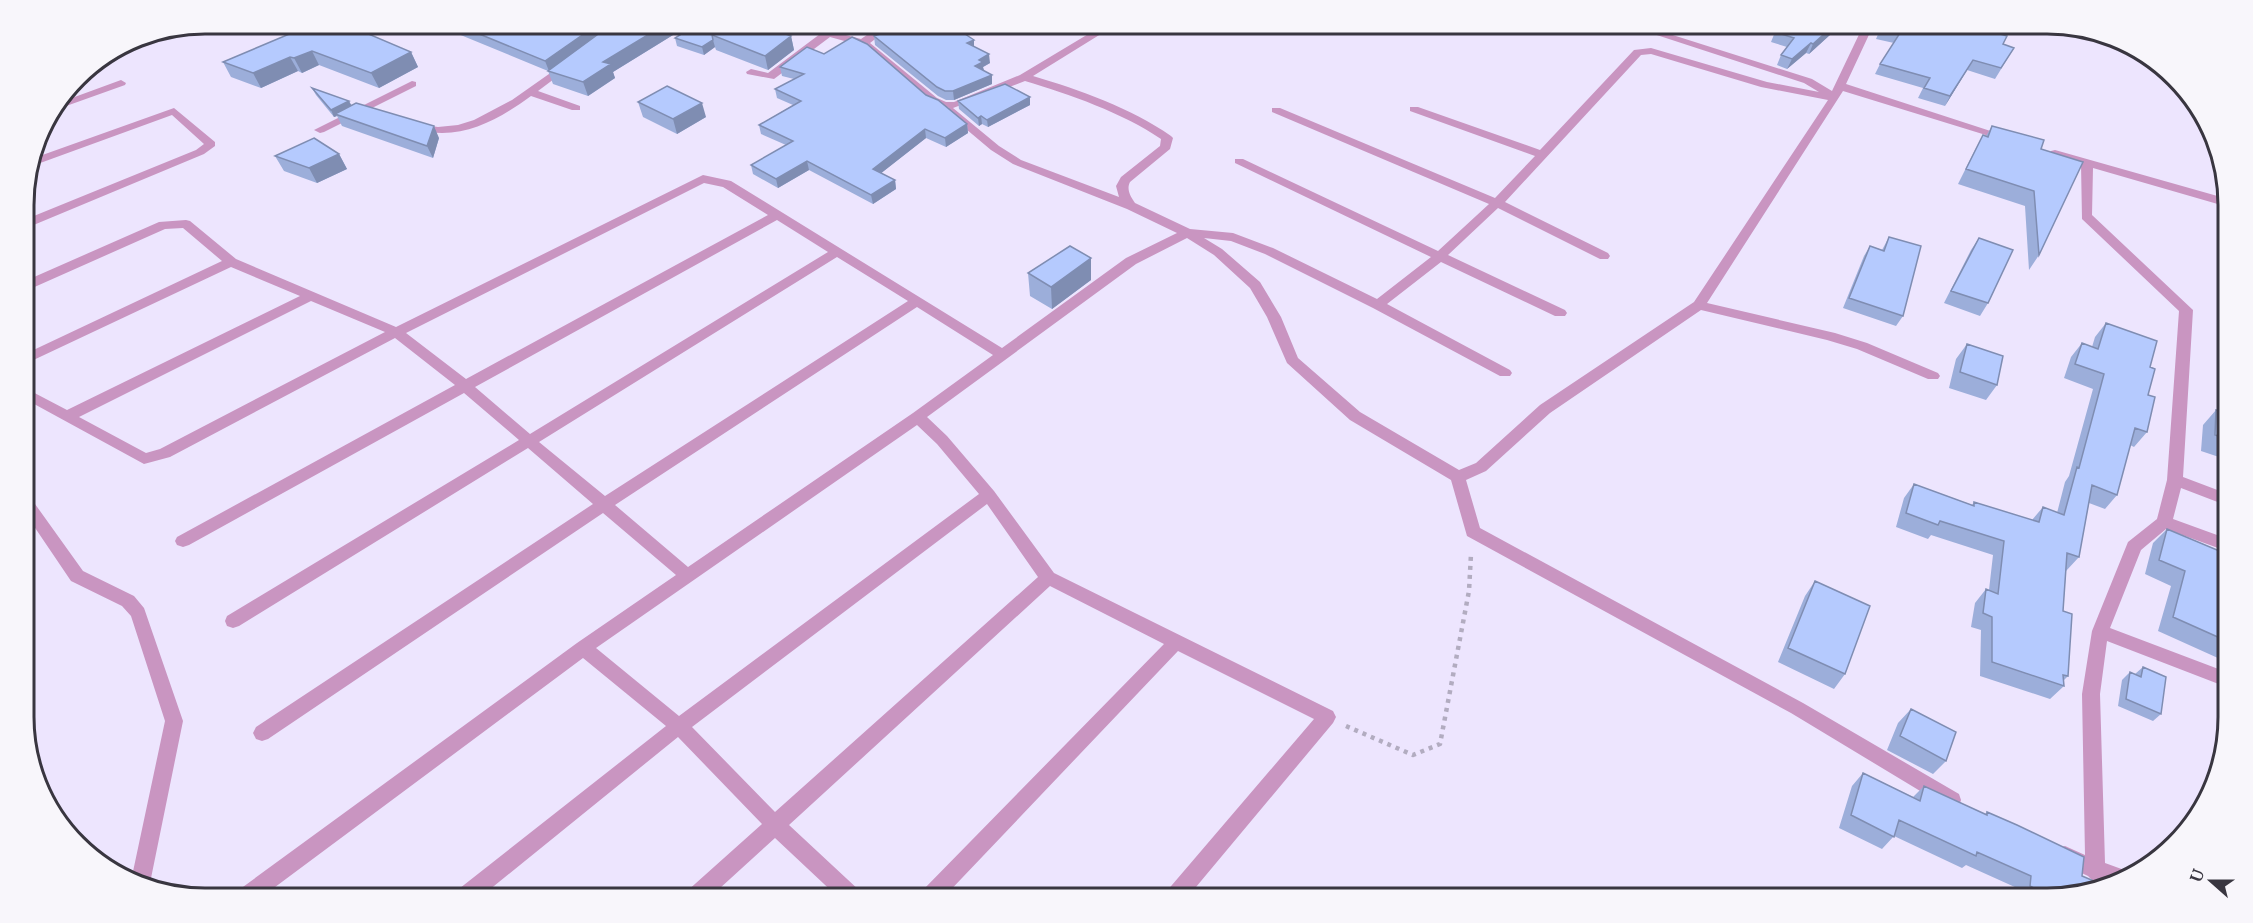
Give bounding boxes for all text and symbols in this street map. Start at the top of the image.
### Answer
north arrow [2181,851,2241,911]
text: U [2186,866,2209,885]

